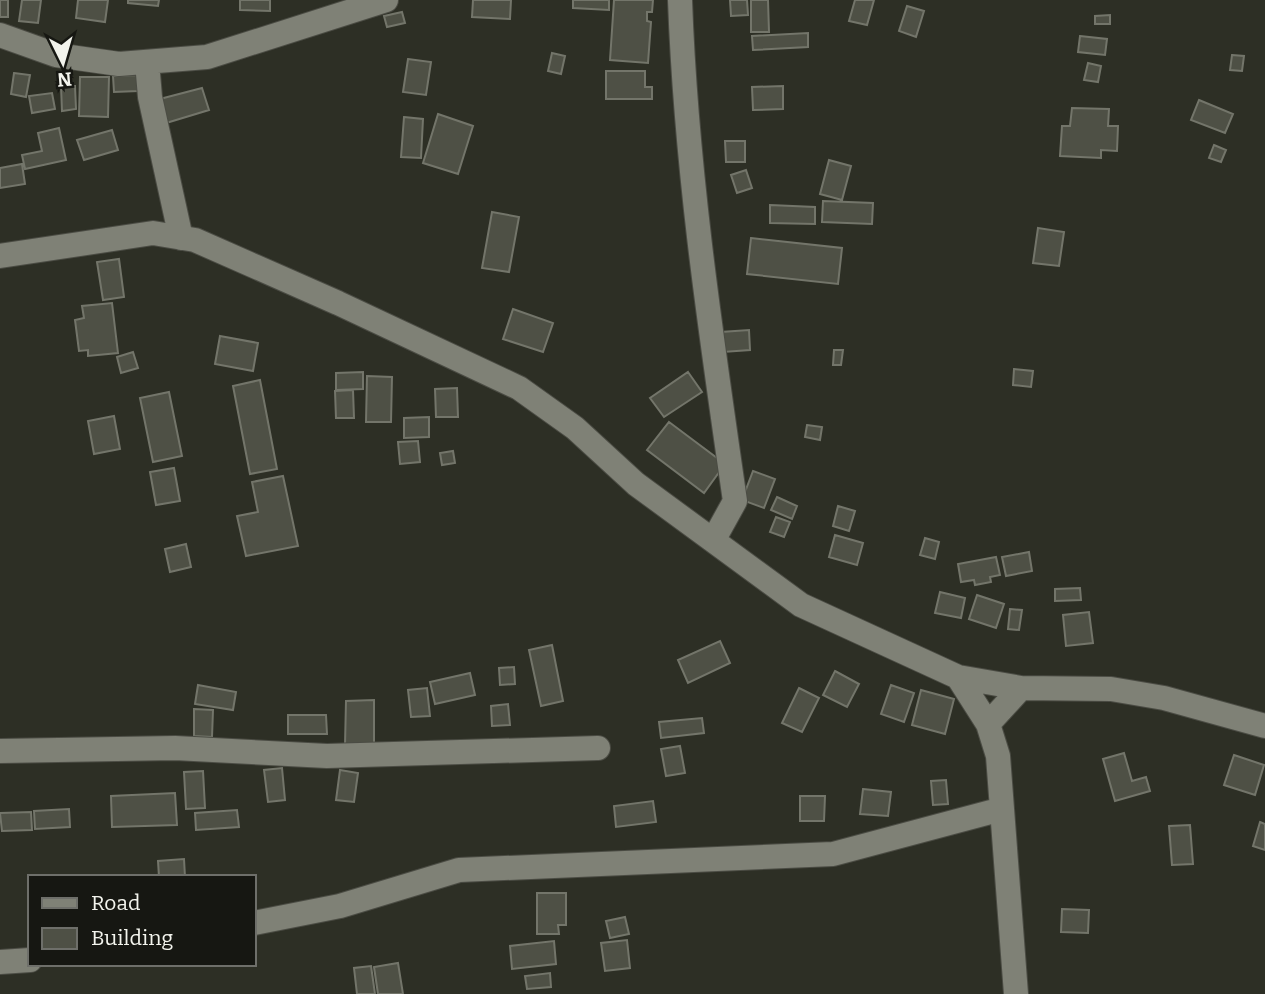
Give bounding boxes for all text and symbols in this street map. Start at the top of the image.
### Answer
north arrow [28,28,98,98]
text: N [56,67,73,92]
legend [28,875,256,966]
text: Road [91,890,140,916]
text: Building [91,925,174,951]

